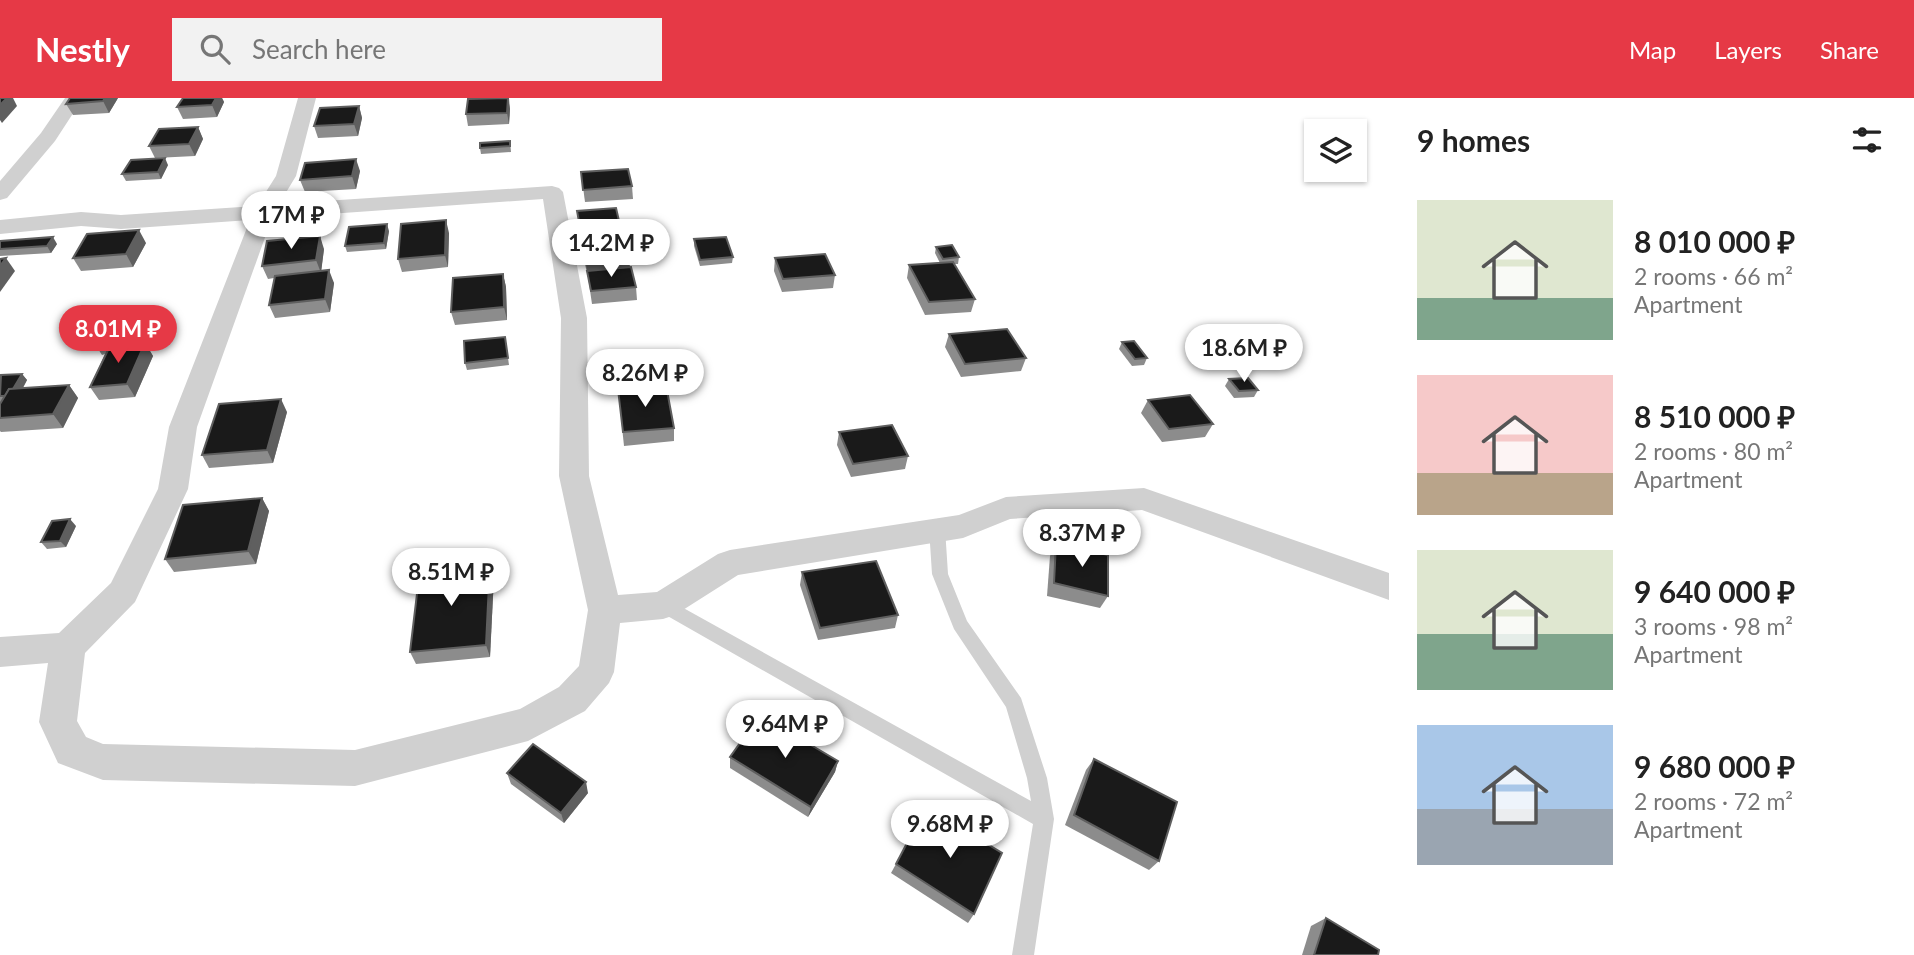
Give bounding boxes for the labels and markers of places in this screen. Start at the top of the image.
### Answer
pin: 17M ₽ [242,192,340,251]
pin: 14.2M ₽ [546,220,676,279]
pin: 8.01M ₽ [53,306,183,365]
pin: 18.6M ₽ [1179,324,1309,384]
pin: 8.26M ₽ [580,350,710,409]
pin: 8.37M ₽ [1017,510,1147,569]
pin: 8.51M ₽ [386,548,516,608]
pin: 9.64M ₽ [720,700,850,760]
pin: 9.68M ₽ [885,800,1015,860]

